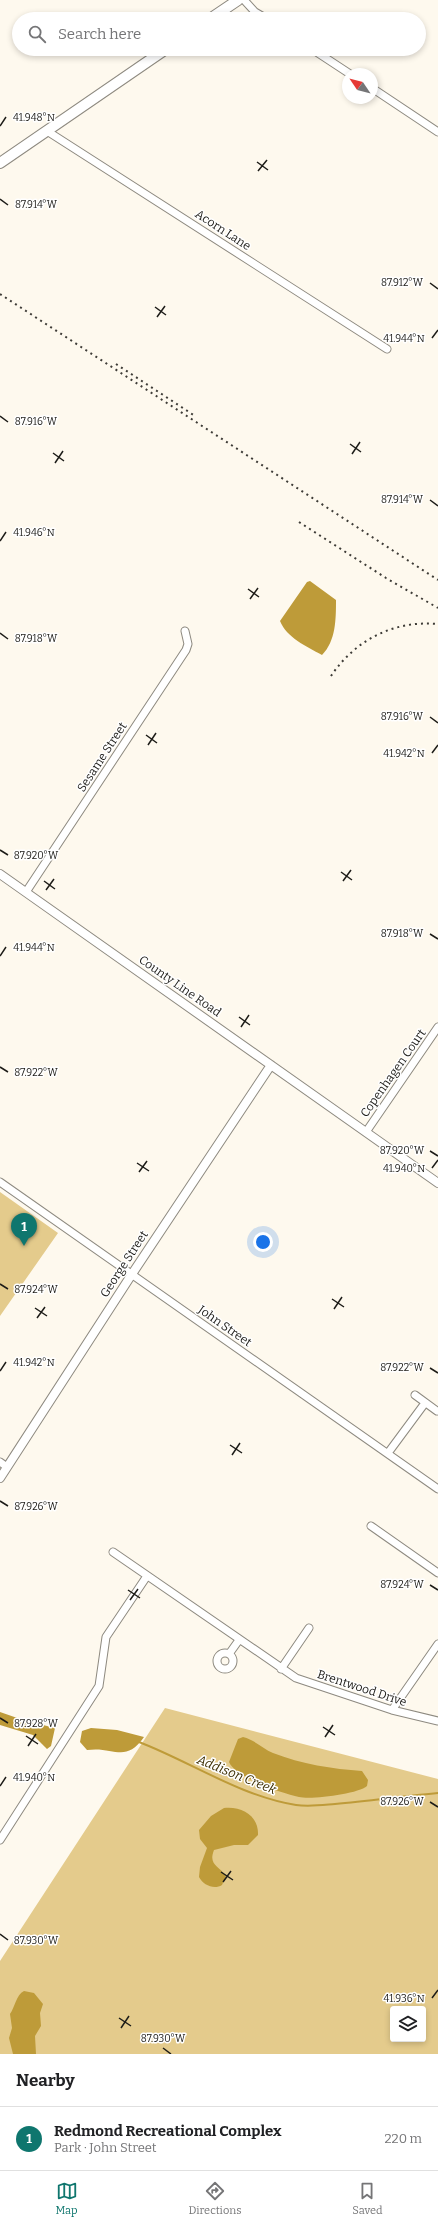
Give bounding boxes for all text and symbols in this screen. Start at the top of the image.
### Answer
search box [12,12,426,56]
icon: search [26,23,48,45]
text: Search here [58,25,141,43]
north arrow [342,68,378,104]
text: 41.948°N [13,112,55,124]
text: 87.914°W [15,199,58,211]
street label: Acorn Lane [193,207,253,253]
text: 87.912°W [381,277,424,289]
text: 41.944°N [383,333,425,345]
text: 87.916°W [15,416,58,428]
text: 87.914°W [381,494,424,506]
text: 41.946°N [13,527,55,539]
text: 87.918°W [15,633,58,645]
text: 87.916°W [381,711,424,723]
street label: Sesame Street [74,719,130,794]
text: 41.942°N [383,748,425,760]
text: 87.920°W [14,850,59,862]
text: 87.918°W [381,928,424,940]
text: 41.944°N [13,942,55,954]
street label: County Line Road [136,952,224,1020]
street label: Copenhagen Court [357,1026,429,1120]
text: 87.922°W [14,1067,59,1079]
text: 87.920°W [380,1145,425,1157]
text: 41.940°N [383,1163,425,1175]
pin: 1 [11,1213,37,1246]
street label: George Street [97,1227,151,1300]
your location [253,1232,273,1252]
text: 87.924°W [14,1284,58,1296]
street label: John Street [195,1302,255,1350]
text: 41.942°N [13,1357,55,1369]
text: 87.922°W [380,1362,425,1374]
text: 87.926°W [14,1501,59,1513]
text: 87.924°W [380,1579,424,1591]
street label: Brentwood Drive [316,1667,408,1709]
text: 87.928°W [14,1718,59,1730]
water label: Addison Creek [194,1751,279,1798]
text: 41.940°N [13,1772,55,1784]
text: 87.926°W [380,1796,425,1808]
text: 87.930°W [14,1935,59,1947]
text: 41.936°N [383,1993,425,2005]
map controls [390,2006,426,2042]
button: layers [390,2006,426,2042]
text: 87.930°W [141,2033,186,2045]
text: Nearby [16,2070,75,2091]
text: Redmond Recreational Complex [54,2122,281,2140]
text: 1 [26,2131,32,2146]
text: 220 m [385,2131,422,2146]
text: Park · John Street [54,2140,157,2155]
tab: Map [55,2180,78,2217]
tab: Directions [189,2180,241,2217]
tab: Saved [352,2180,383,2217]

